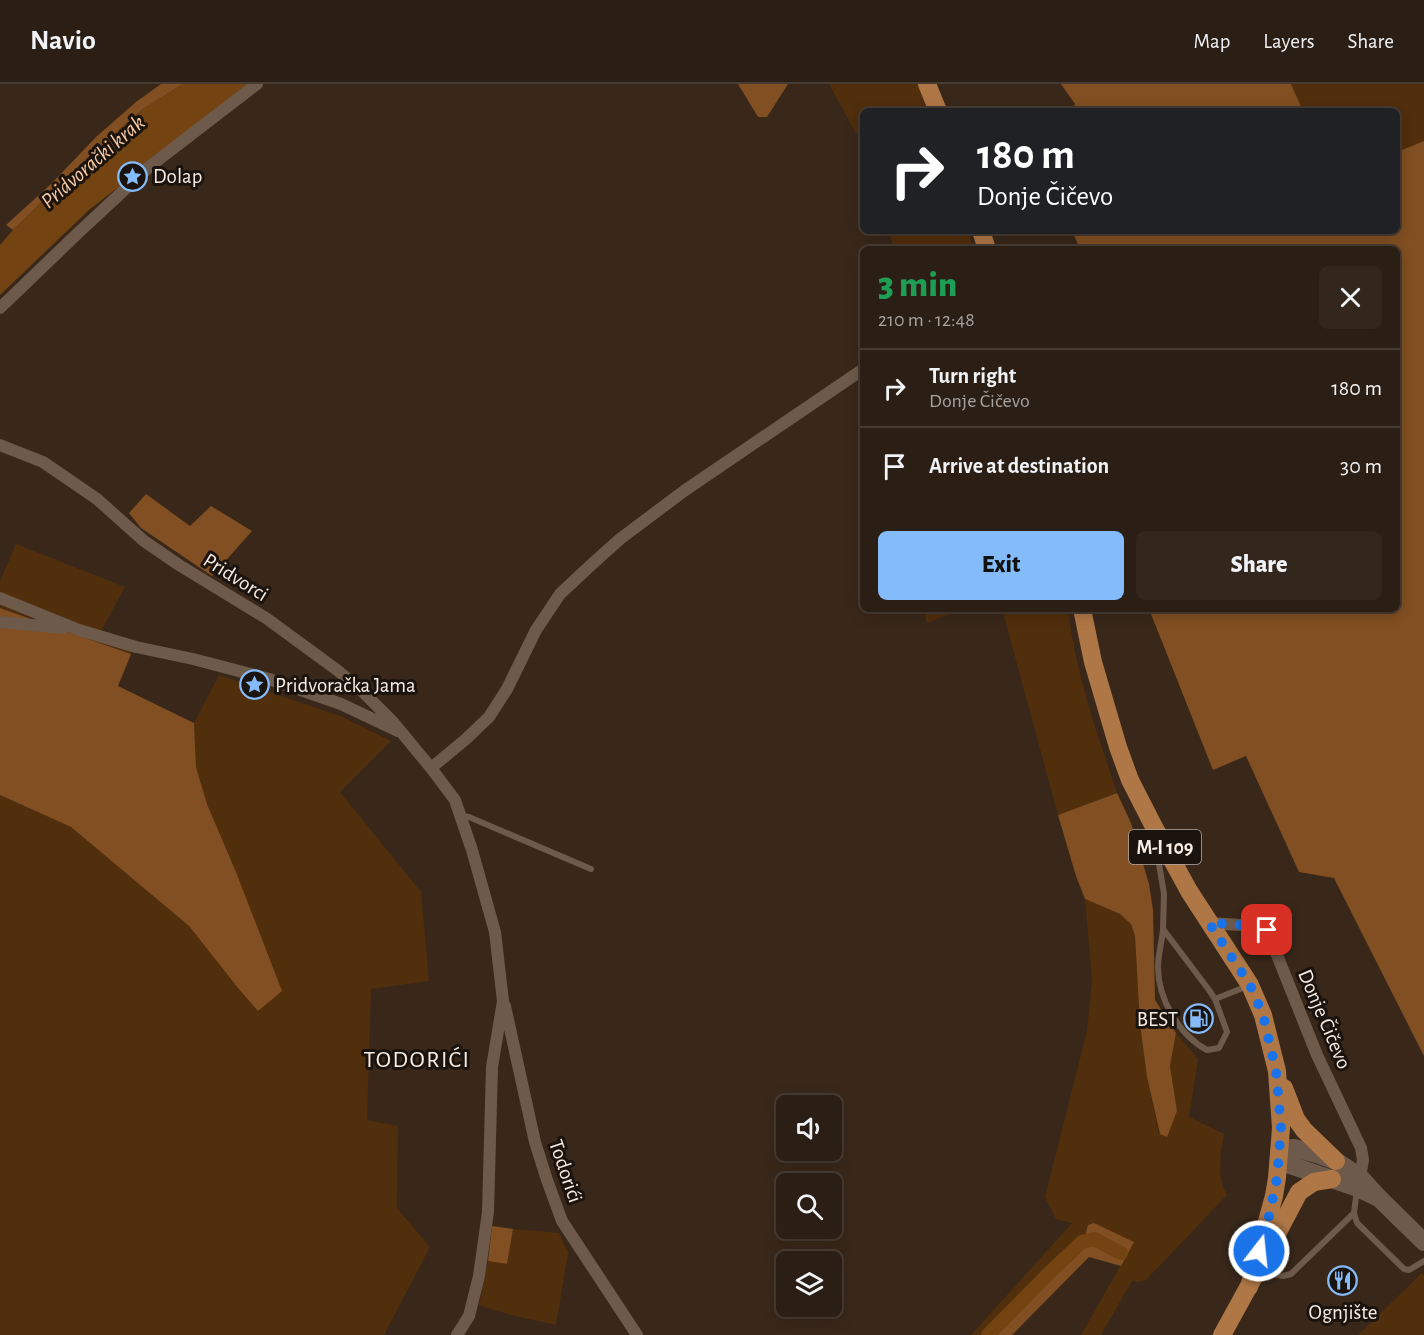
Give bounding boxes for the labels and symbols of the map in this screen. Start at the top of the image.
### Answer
water label: Pridvorački krak [37,111,149,212]
place icon: Dolap [116,160,148,192]
place label: Dolap [153,166,202,187]
street label: Pridvorci [200,549,272,605]
place icon: Pridvoračka Jama [238,669,270,701]
place label: Pridvoračka Jama [275,675,416,696]
road number: M-I 109 [1129,830,1201,864]
pin [1241,904,1292,955]
street label: Donje Čičevo [1294,966,1357,1072]
fuel station icon: BEST [1183,1003,1215,1035]
place label: BEST [1137,1009,1178,1030]
district label: TODORIĆI [363,1046,471,1072]
street label: Todorići [545,1137,586,1205]
position arrow [1227,1219,1291,1283]
restaurant icon: Ognjište [1327,1265,1359,1297]
place label: Ognjište [1309,1302,1377,1323]

